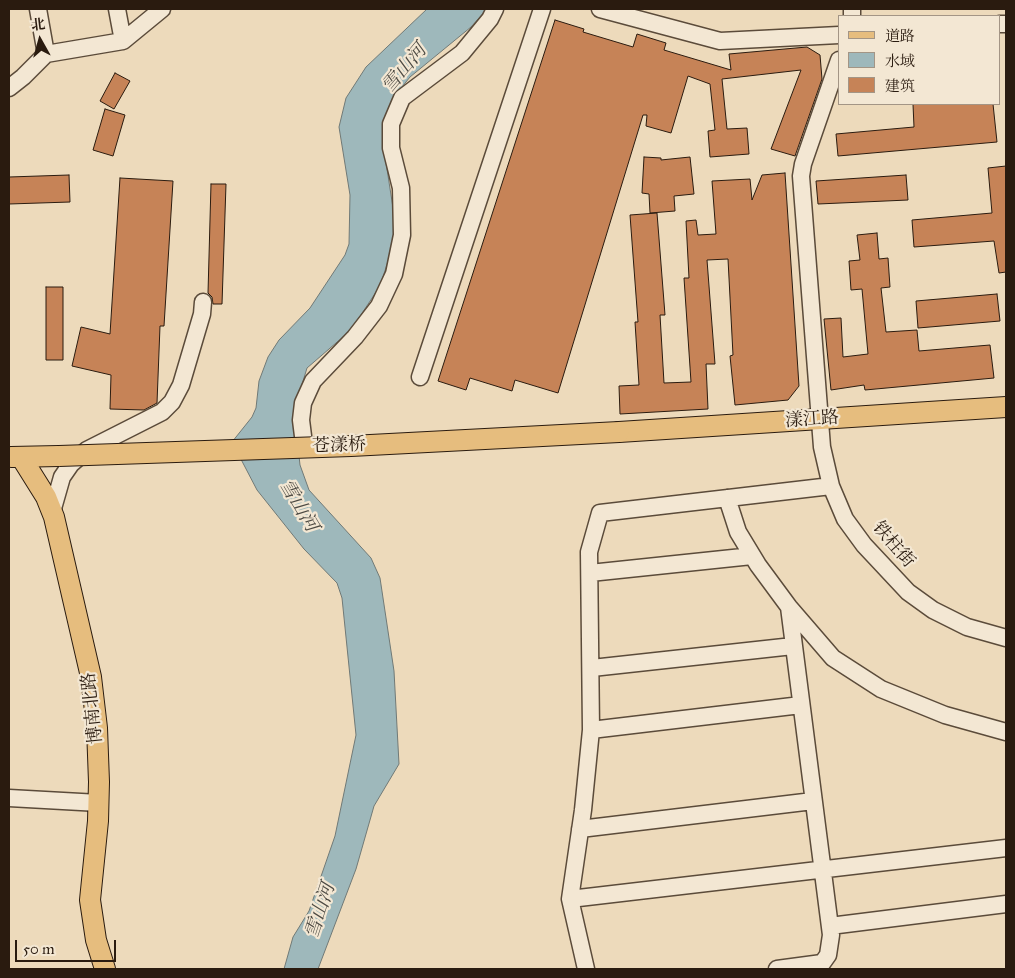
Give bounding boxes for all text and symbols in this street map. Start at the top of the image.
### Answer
north arrow [15,15,65,65]
text: 北 [30,15,46,34]
legend [838,15,1000,105]
text: 道路 [885,27,915,45]
water label: 雪山河 [378,40,432,98]
text: 水域 [885,52,915,70]
text: 建筑 [885,77,915,95]
street label: 漾江路 [784,407,840,433]
street label: 苍漾桥 [312,434,366,458]
water label: 雪山河 [274,476,322,536]
street label: 铁柱街 [867,518,919,572]
street label: 博南北路 [78,671,108,745]
water label: 雪山河 [301,880,341,942]
scale bar [18,930,119,962]
text: 50 m [23,940,55,958]

